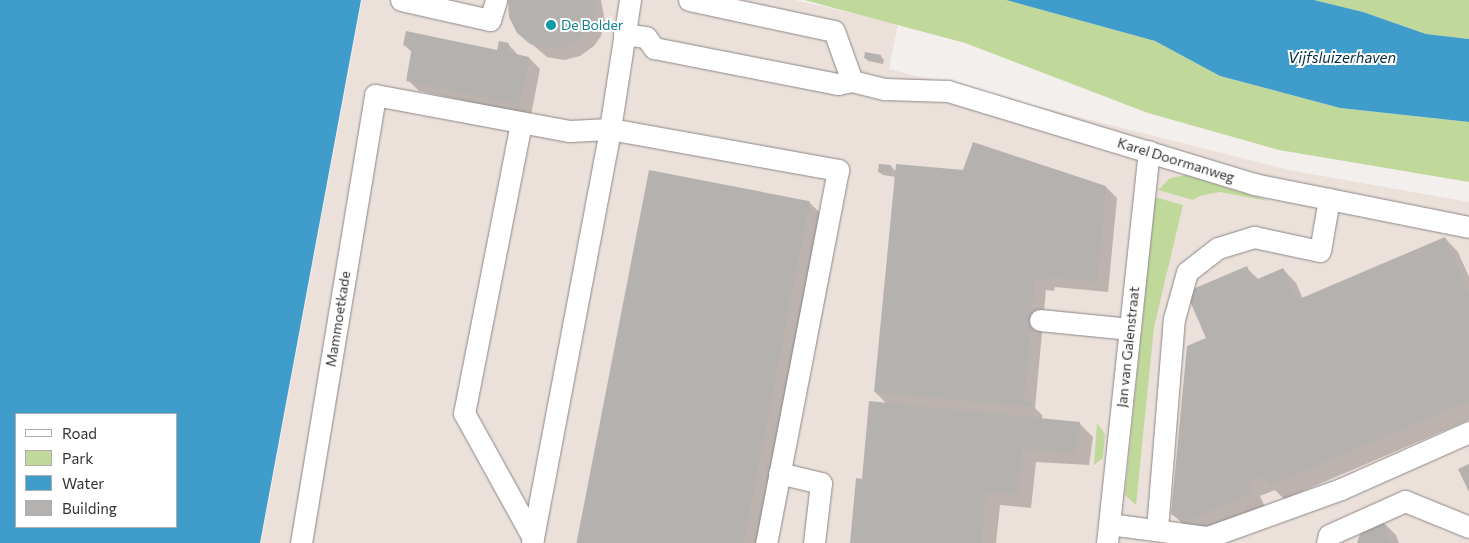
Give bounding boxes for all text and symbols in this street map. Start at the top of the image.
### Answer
place label: De Bolder [561,17,623,33]
marker: De Bolder [545,19,557,31]
water label: Vijfsluizerhaven [1288,49,1396,67]
street label: Karel Doormanweg [1115,134,1237,186]
street label: Mammoetkade [322,270,354,368]
street label: Jan van Galenstraat [1113,286,1143,408]
legend [15,413,178,528]
text: Road [62,424,97,442]
text: Park [62,449,93,467]
text: Water [62,474,104,492]
text: Building [62,499,117,517]

